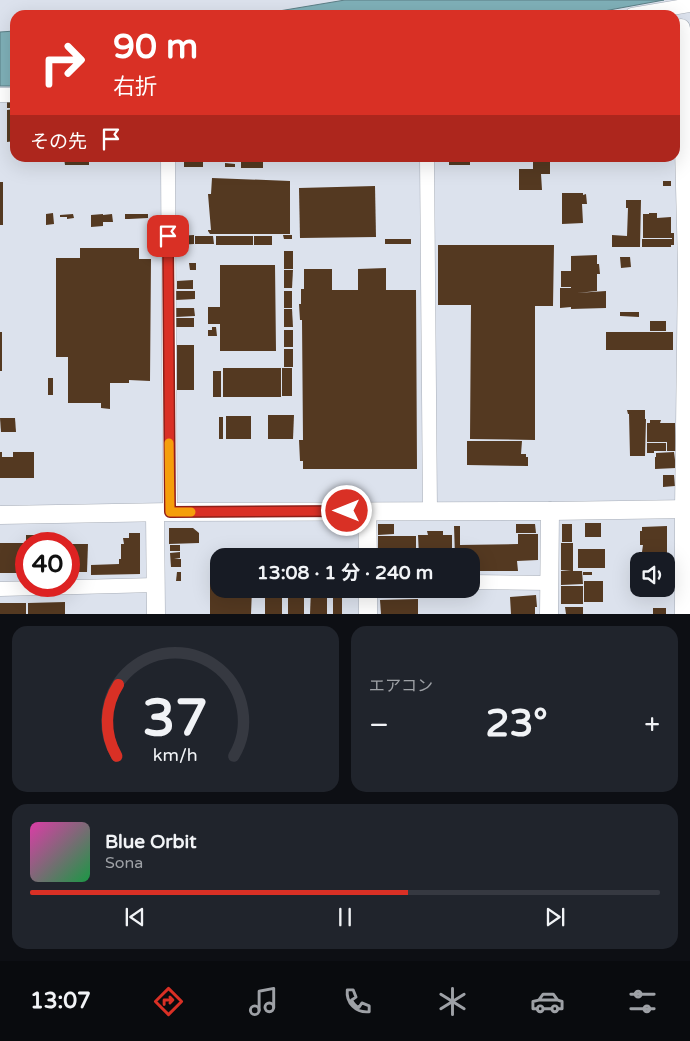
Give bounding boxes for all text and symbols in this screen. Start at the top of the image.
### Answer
text: 90 m [113,26,198,68]
icon: right [30,30,95,95]
text: 右折 [113,74,157,100]
icon: arrive [97,125,125,153]
text: その先 [30,131,87,153]
pin [147,215,189,257]
icon: arrive [154,222,182,250]
position arrow [320,484,372,536]
speed limit sign: 40 [15,532,80,597]
map controls [630,552,675,597]
button: sound [630,552,675,597]
text: 13:08 · 1 分 · 240 m [257,562,433,584]
text: エアコン [369,676,433,696]
text: 37 [143,687,208,750]
text: 23° [486,701,548,747]
text: − [369,708,389,742]
text: + [644,708,660,742]
text: km/h [153,745,198,766]
text: Blue Orbit [105,831,197,853]
text: Sona [105,853,143,873]
icon: previous [121,903,149,931]
icon: pause [331,903,359,931]
icon: next [541,903,569,931]
icon: directions [151,984,186,1019]
icon: music [246,984,281,1019]
icon: phone [340,984,375,1019]
icon: climate [435,984,470,1019]
icon: car [530,984,565,1019]
icon: filters [625,984,660,1019]
text: 13:07 [30,988,91,1014]

